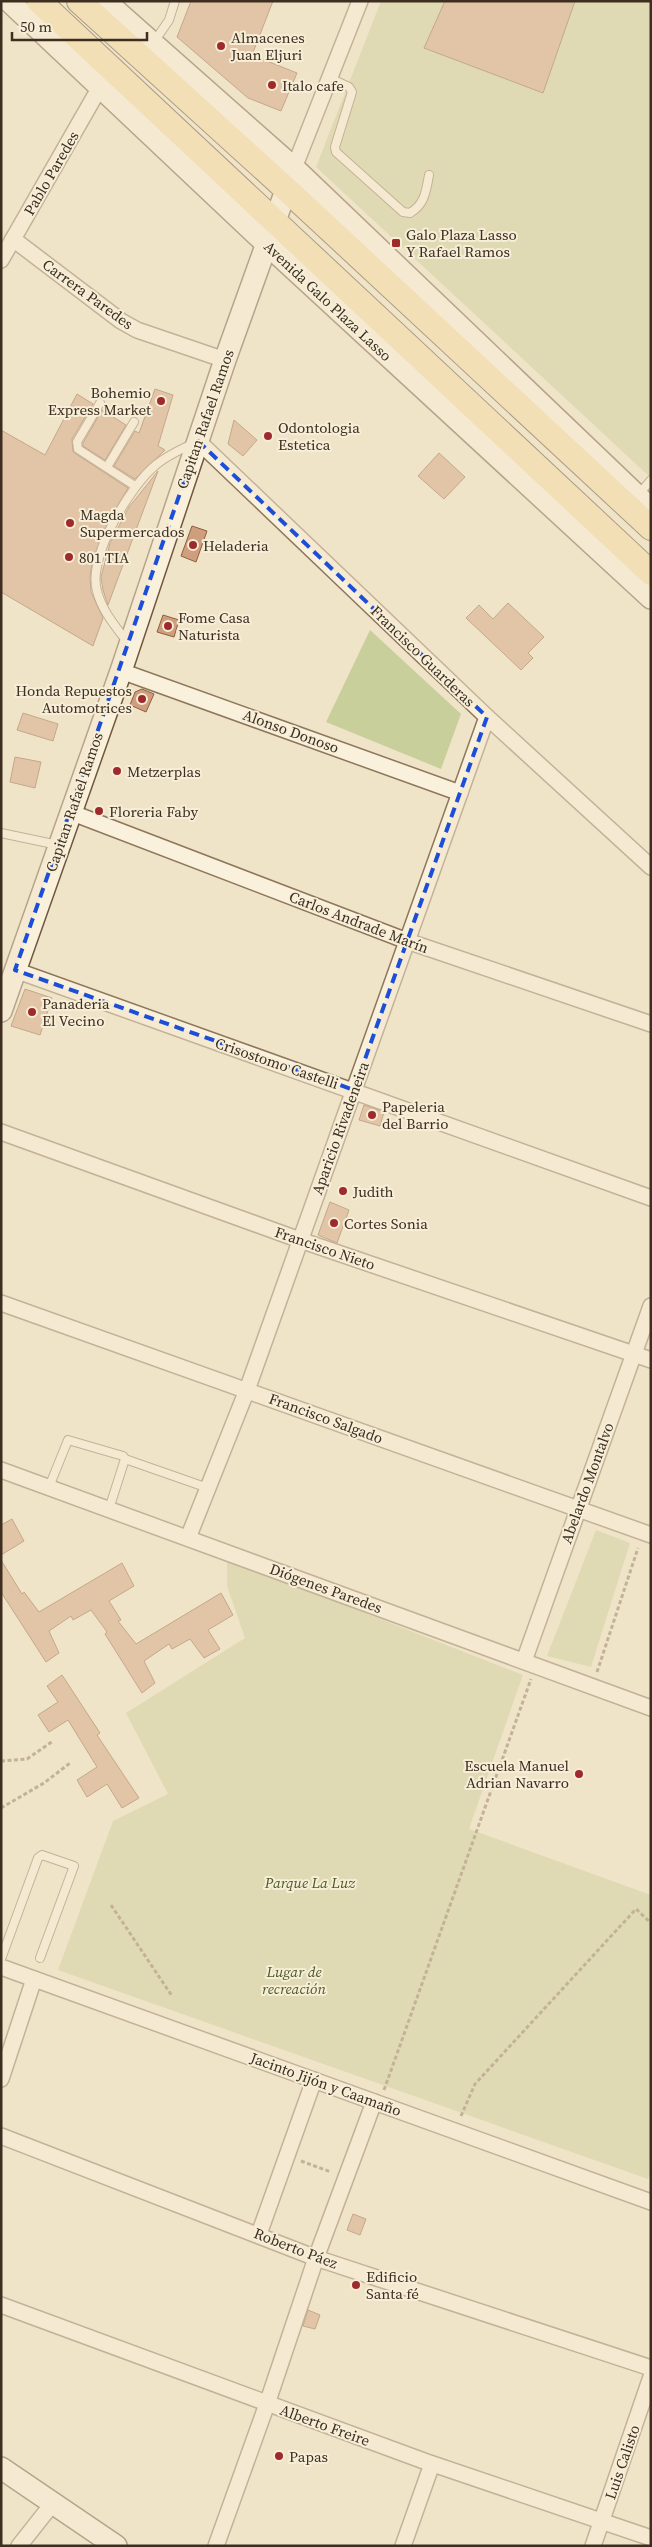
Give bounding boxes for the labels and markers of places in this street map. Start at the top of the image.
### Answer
place label: Almacenes Juan Eljuri [230,27,305,65]
marker: Almacenes Juan Eljuri [215,40,227,52]
place label: Italo cafe [282,75,344,96]
marker: Italo cafe [266,79,278,91]
place label: Galo Plaza Lasso Y Rafael Ramos [406,224,517,262]
marker: Galo Plaza Lasso Y Rafael Ramos [390,237,402,249]
place label: Bohemio Express Market [48,382,151,420]
marker: Bohemio Express Market [155,395,167,407]
place label: Odontologia Estetica [278,417,360,455]
marker: Odontologia Estetica [262,430,274,442]
place label: Magda Supermercados [80,504,184,542]
marker: Magda Supermercados [64,517,76,529]
place label: Heladeria [203,535,269,556]
marker: Heladeria [187,539,199,551]
place label: 801 TIA [79,547,129,568]
marker: 801 TIA [63,551,75,563]
place label: Fome Casa Naturista [178,607,251,645]
marker: Fome Casa Naturista [162,620,174,632]
place label: Honda Repuestos Automotrices [16,680,132,718]
marker: Honda Repuestos Automotrices [136,693,148,705]
place label: Metzerplas [127,761,201,782]
marker: Metzerplas [111,765,123,777]
place label: Floreria Faby [109,801,198,822]
marker: Floreria Faby [93,805,105,817]
place label: Panaderia El Vecino [42,993,110,1031]
marker: Panaderia El Vecino [26,1006,38,1018]
place label: Papeleria del Barrio [382,1096,448,1134]
marker: Papeleria del Barrio [366,1109,378,1121]
place label: Judith [352,1181,394,1202]
marker: Judith [337,1185,349,1197]
place label: Cortes Sonia [344,1213,428,1234]
marker: Cortes Sonia [328,1217,340,1229]
place label: Escuela Manuel Adrian Navarro [464,1755,570,1793]
marker: Escuela Manuel Adrian Navarro [573,1768,585,1780]
place label: Edificio Santa fé [366,2266,419,2304]
marker: Edificio Santa fé [350,2279,362,2291]
place label: Papas [289,2446,328,2467]
marker: Papas [273,2450,285,2462]

